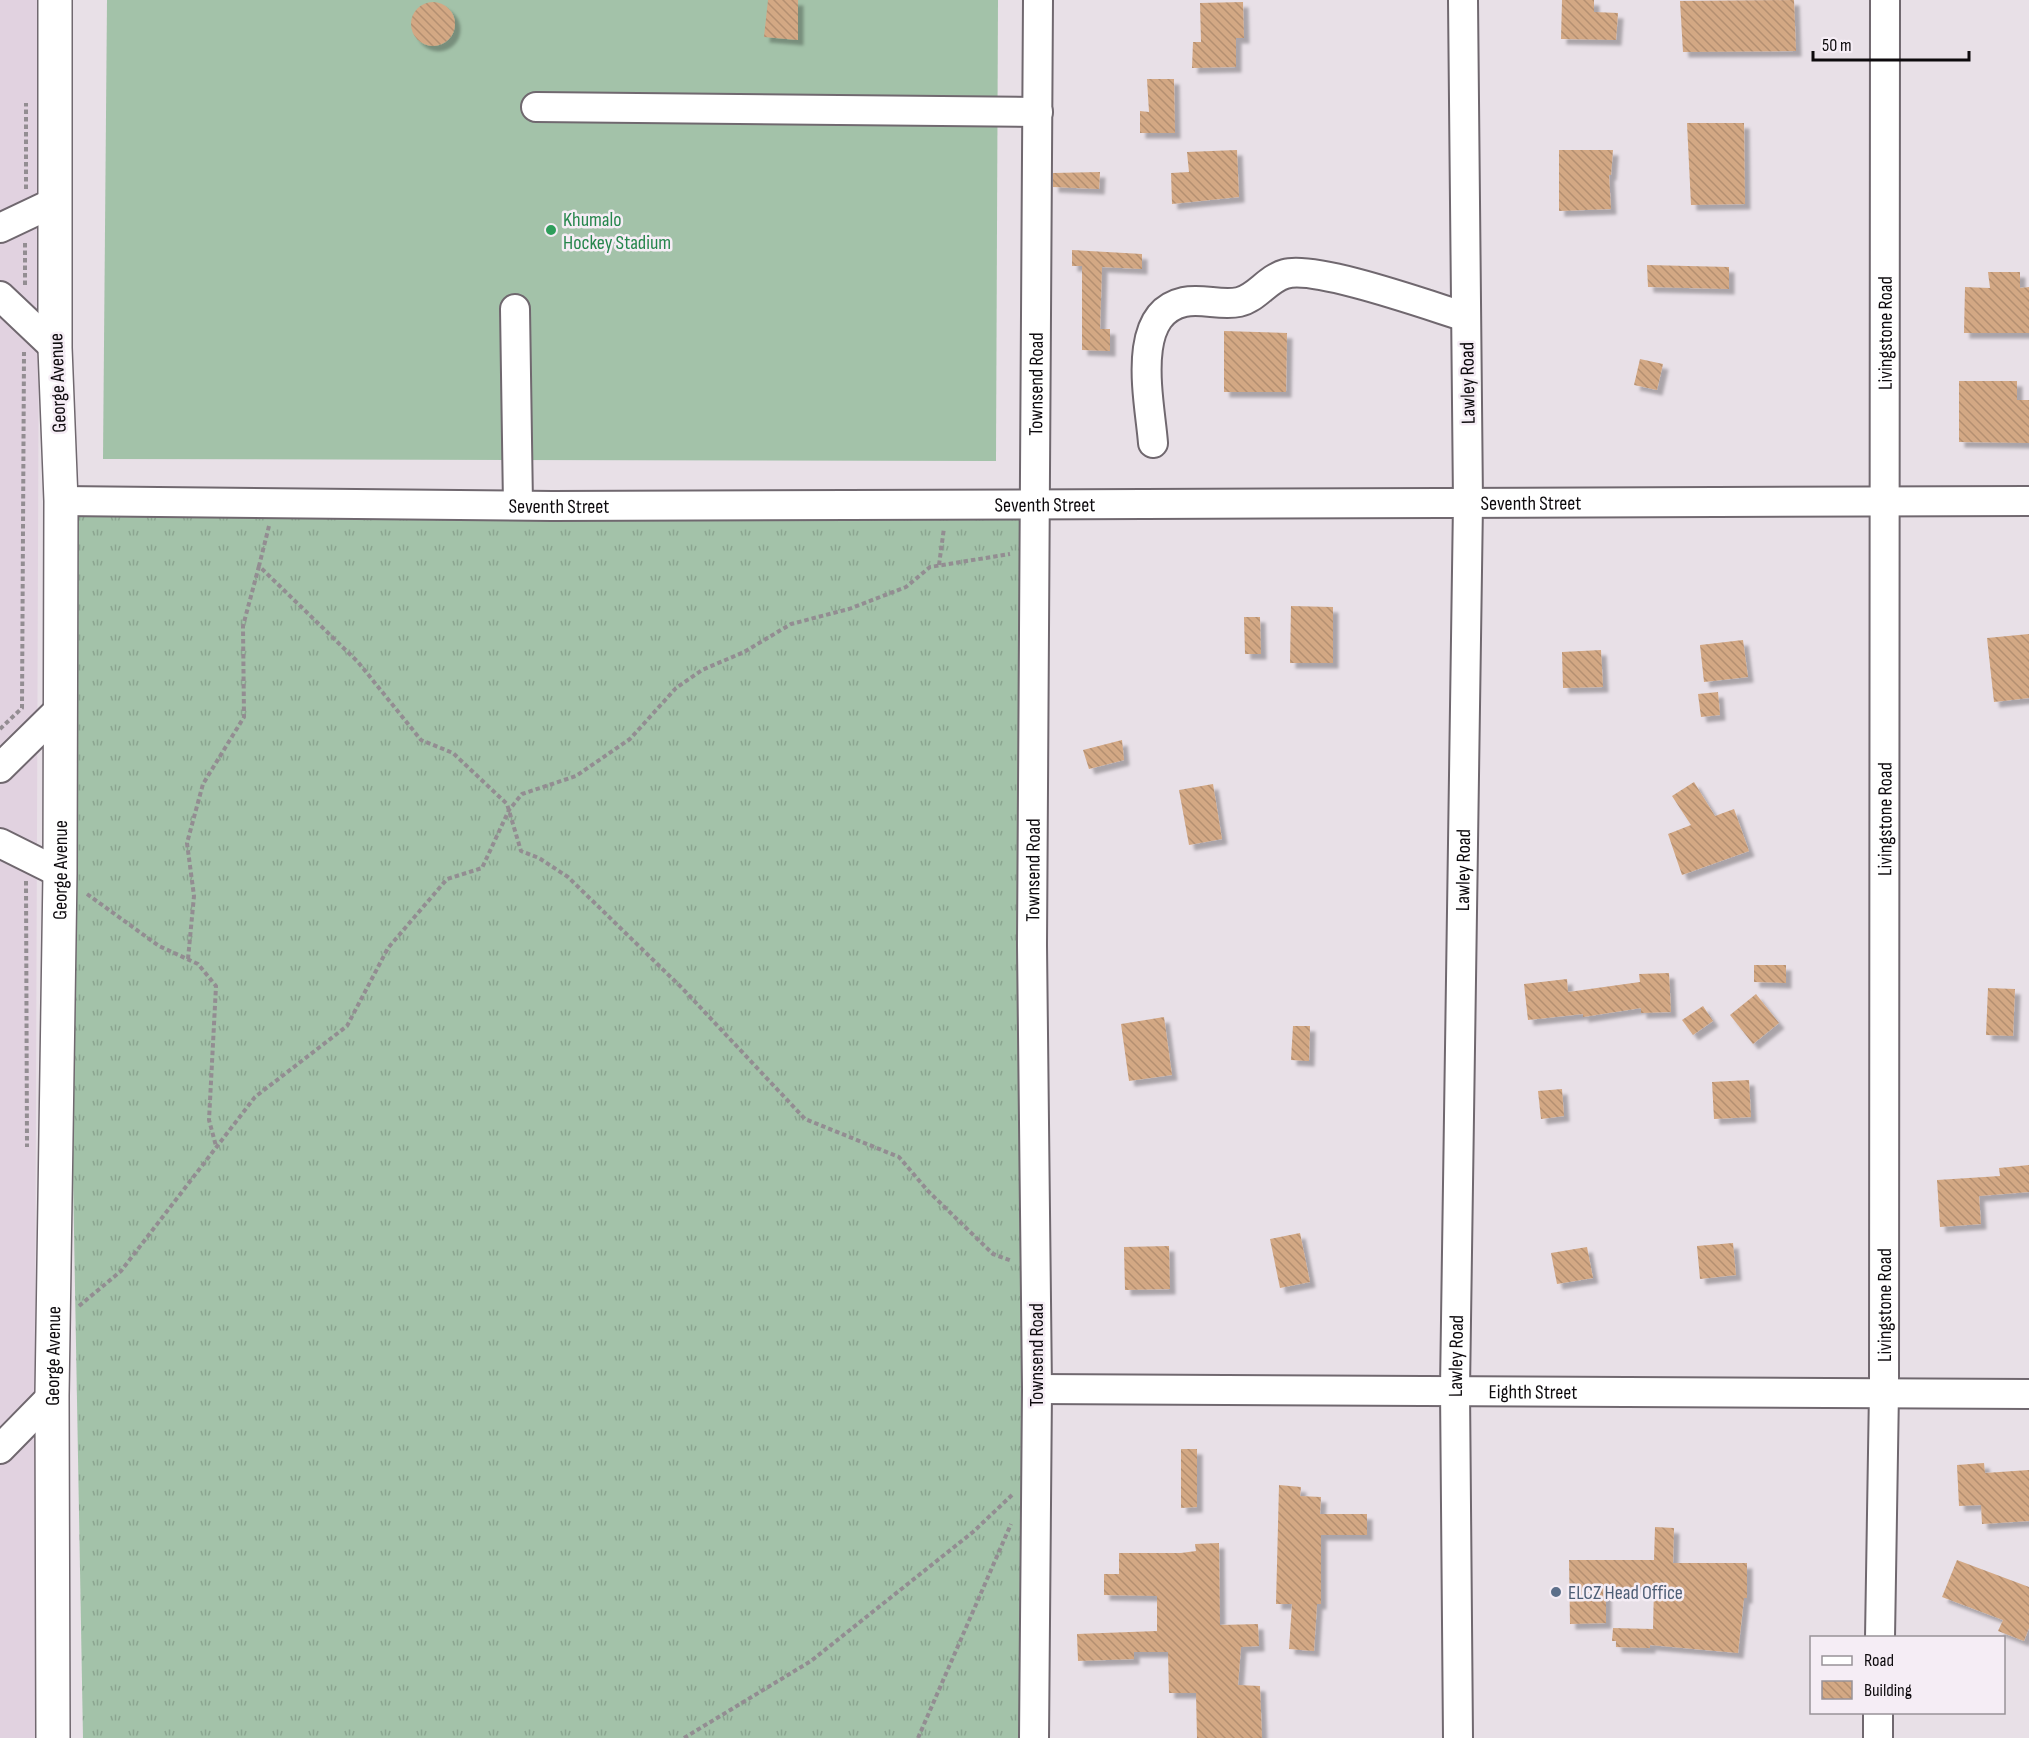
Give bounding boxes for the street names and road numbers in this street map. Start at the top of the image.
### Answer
street label: Livingstone Road [1874,276,1898,390]
street label: Townsend Road [1024,332,1049,436]
street label: George Avenue [44,333,72,433]
street label: Lawley Road [1455,342,1481,424]
street label: Seventh Street [1480,492,1581,516]
street label: Seventh Street [994,493,1095,518]
street label: Seventh Street [508,495,609,519]
street label: Livingstone Road [1873,762,1897,876]
street label: Townsend Road [1021,818,1046,922]
street label: George Avenue [48,820,73,920]
street label: Lawley Road [1451,829,1476,911]
street label: Livingstone Road [1873,1248,1897,1362]
street label: Townsend Road [1025,1303,1049,1407]
street label: George Avenue [41,1306,66,1406]
street label: Lawley Road [1444,1315,1469,1397]
street label: Eighth Street [1489,1380,1577,1405]

